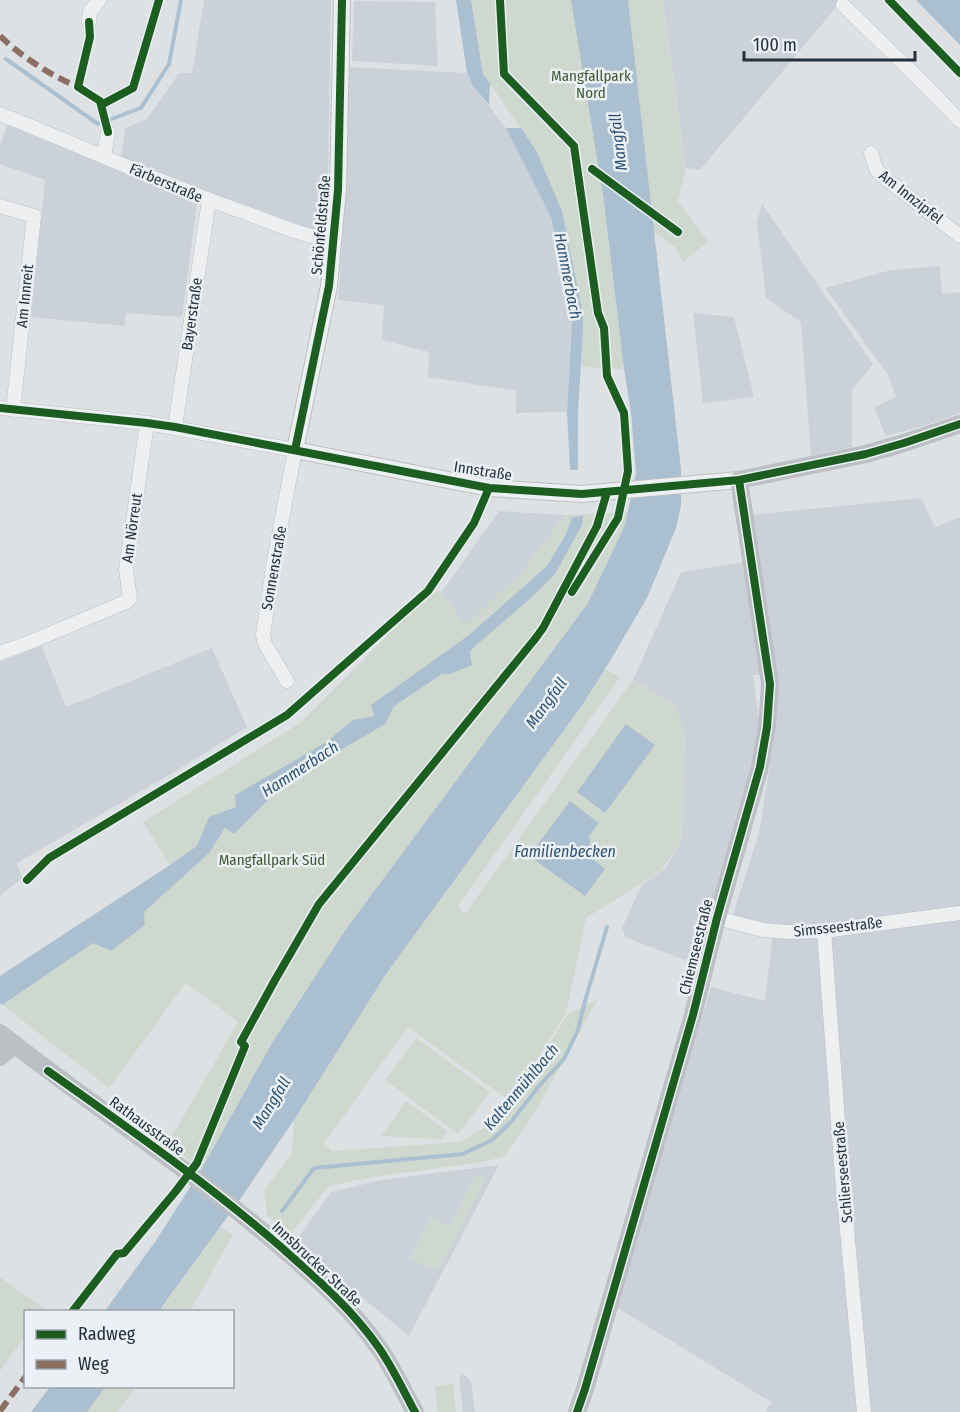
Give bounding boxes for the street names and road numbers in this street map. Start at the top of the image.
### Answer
street label: Färberstraße [127,160,205,206]
street label: Am Innzipfel [875,166,947,228]
street label: Schönfeldstraße [308,174,334,276]
street label: Am Innreit [13,263,37,329]
street label: Bayerstraße [178,276,206,352]
street label: Innstraße [453,458,513,484]
street label: Am Nörreut [118,492,146,564]
street label: Sonnenstraße [258,524,290,612]
street label: Chiemseestraße [675,897,717,997]
street label: Simsseestraße [793,913,883,941]
street label: Rathausstraße [106,1093,188,1159]
street label: Schlierseestraße [830,1120,856,1224]
street label: Innsbrucker Straße [268,1218,366,1310]

